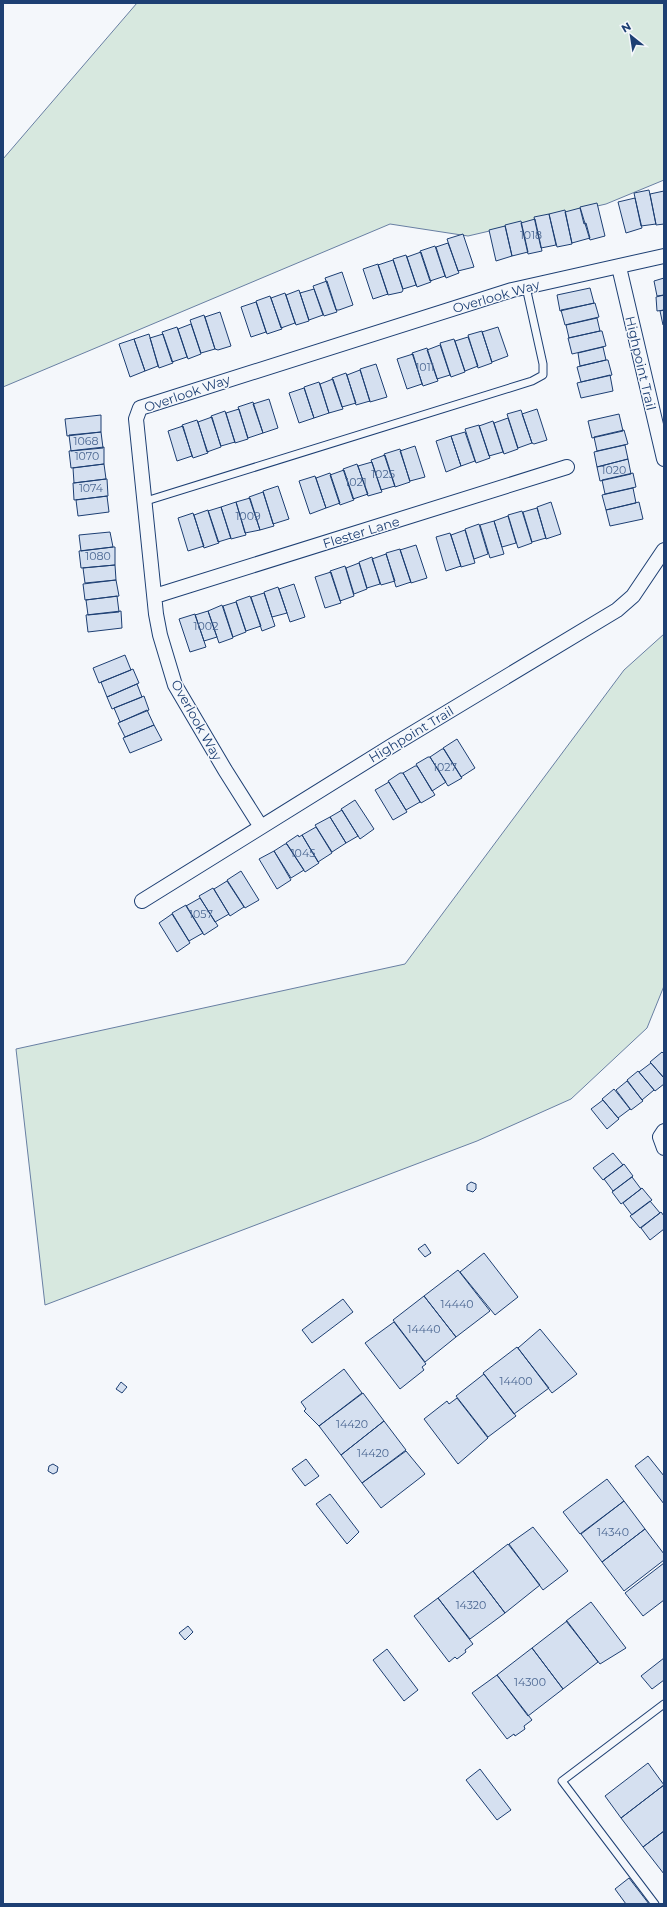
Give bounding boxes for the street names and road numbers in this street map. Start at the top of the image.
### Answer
street label: Overlook Way [451,276,542,316]
street label: Highpoint Trail [622,314,660,412]
street label: Overlook Way [142,370,233,415]
street label: Flester Lane [321,513,401,551]
street label: Overlook Way [168,677,226,764]
street label: Highpoint Trail [366,702,456,766]

